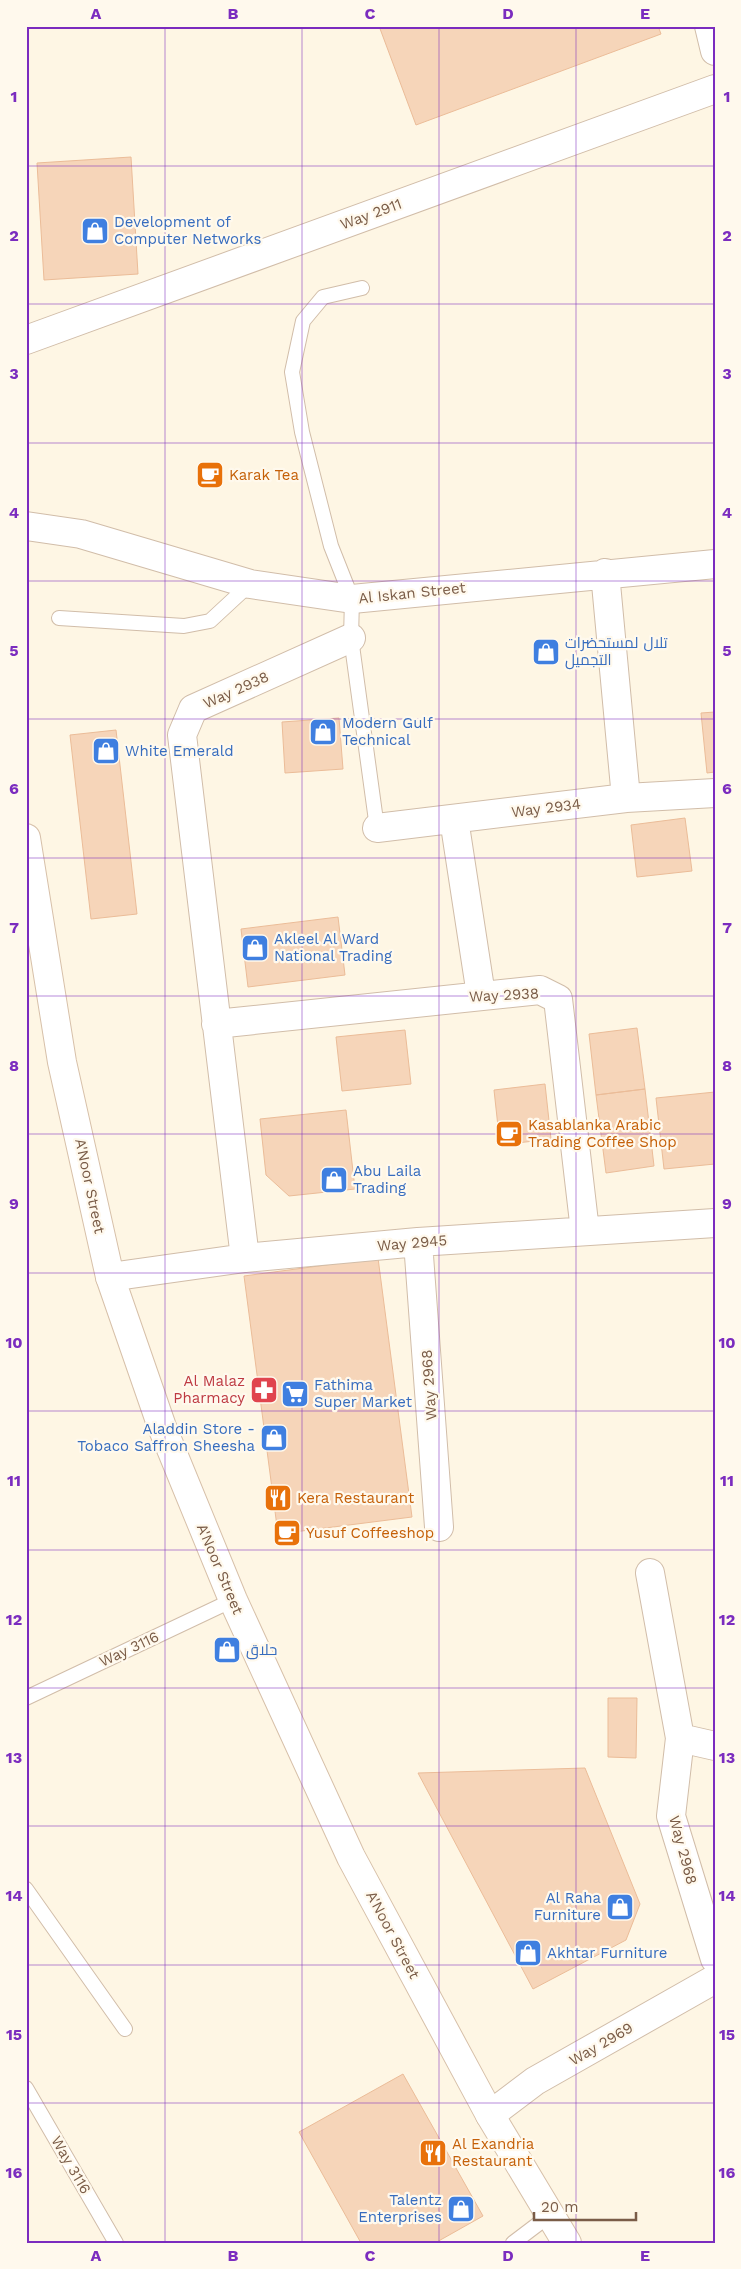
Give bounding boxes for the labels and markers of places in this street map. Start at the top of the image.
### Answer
place label: Development of Computer Networks [114,213,261,248]
shop icon: Development of Computer Networks [80,216,110,246]
cafe icon: Karak Tea [195,460,225,490]
place label: Karak Tea [229,466,299,484]
place label: تلال لمستحضرات التجميل [565,634,667,670]
shop icon: تلال لمستحضرات التجميل [531,637,561,667]
place label: Modern Gulf Technical [342,714,433,749]
shop icon: Modern Gulf Technical [308,717,338,747]
shop icon: White Emerald [91,736,121,766]
place label: White Emerald [125,742,234,760]
place label: Akleel Al Ward National Trading [274,930,392,965]
shop icon: Akleel Al Ward National Trading [240,933,270,963]
place label: Kasablanka Arabic Trading Coffee Shop [528,1116,677,1151]
cafe icon: Kasablanka Arabic Trading Coffee Shop [494,1119,524,1149]
place label: Abu Laila Trading [353,1162,422,1197]
shop icon: Abu Laila Trading [319,1165,349,1195]
place label: Al Malaz Pharmacy [173,1372,245,1407]
pharmacy icon: Al Malaz Pharmacy [249,1375,279,1405]
place label: Fathima Super Market [314,1376,413,1411]
supermarket icon: Fathima Super Market [280,1379,310,1409]
place label: Aladdin Store - Tobaco Saffron Sheesha [77,1420,255,1455]
shop icon: Aladdin Store - Tobaco Saffron Sheesha [259,1423,289,1453]
restaurant icon: Kera Restaurant [263,1483,293,1513]
place label: Kera Restaurant [297,1489,415,1507]
cafe icon: Yusuf Coffeeshop [272,1518,302,1548]
place label: Yusuf Coffeeshop [306,1524,434,1542]
shop icon: حلاق [212,1635,242,1665]
place label: حلاق [246,1641,277,1660]
place label: Al Raha Furniture [534,1889,602,1924]
shop icon: Al Raha Furniture [605,1892,635,1922]
shop icon: Akhtar Furniture [513,1938,543,1968]
place label: Akhtar Furniture [547,1944,668,1962]
place label: Al Exandria Restaurant [452,2135,535,2170]
restaurant icon: Al Exandria Restaurant [418,2138,448,2168]
place label: Talentz Enterprises [358,2191,442,2226]
shop icon: Talentz Enterprises [446,2194,476,2224]

